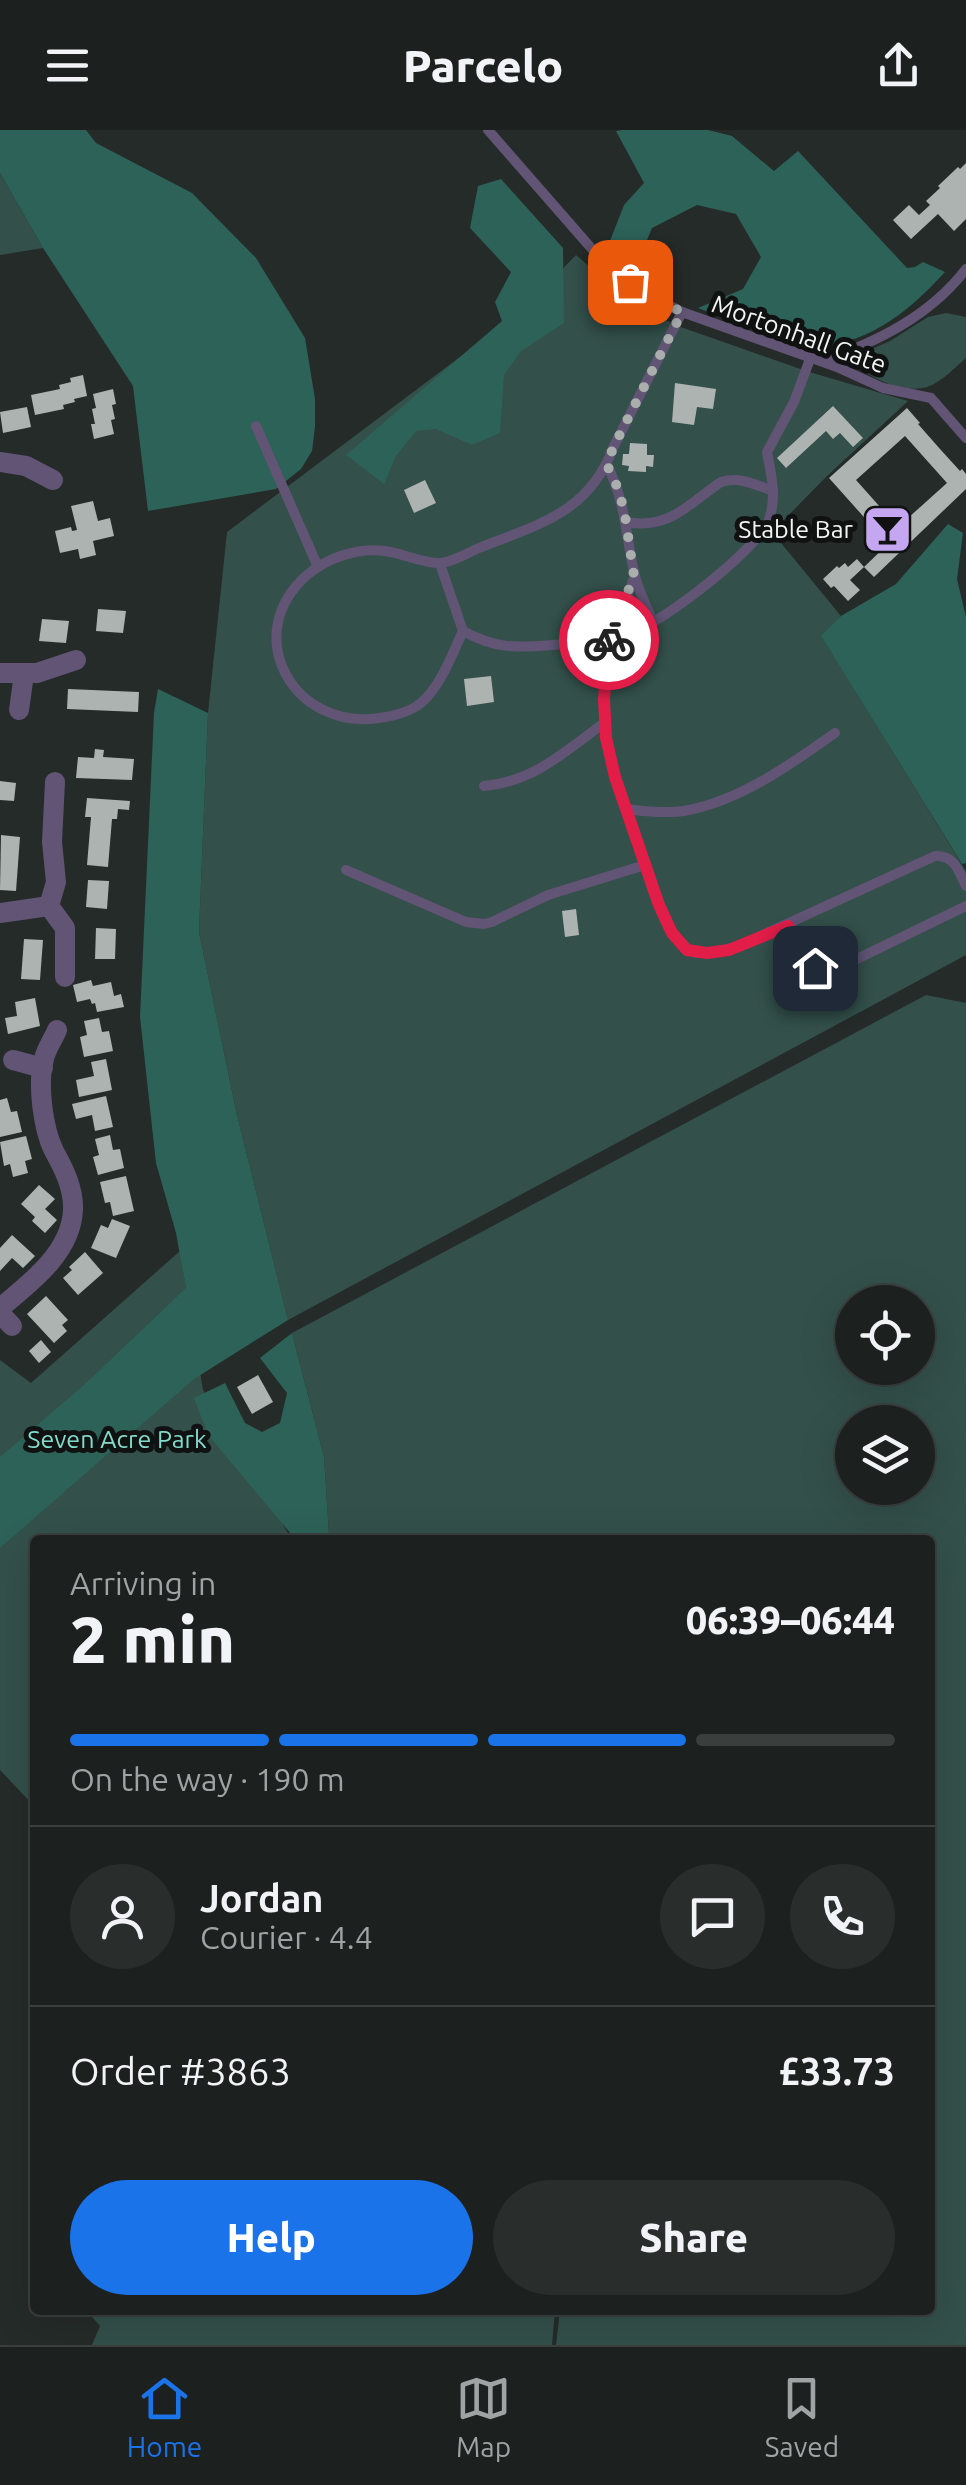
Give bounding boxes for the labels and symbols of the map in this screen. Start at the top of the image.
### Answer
pin [588,240,673,325]
street label: Mortonhall Gate [708,289,890,379]
bar icon: Stable Bar [862,503,914,555]
place label: Stable Bar [738,515,854,543]
courier [559,590,659,690]
pin [773,926,858,1011]
park label: Seven Acre Park [27,1425,207,1453]

